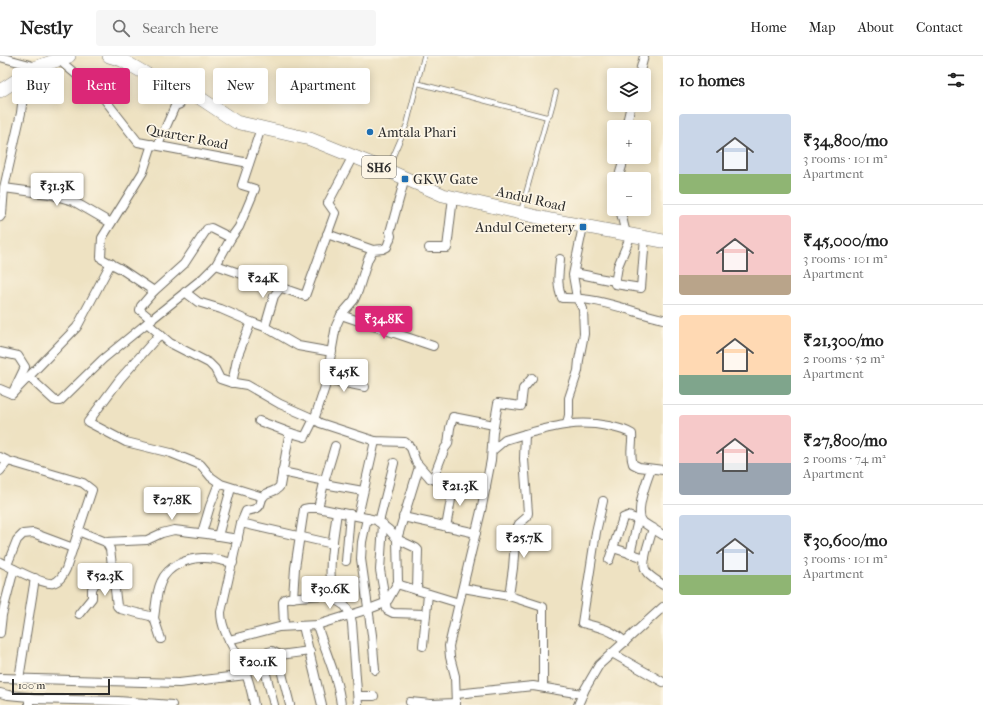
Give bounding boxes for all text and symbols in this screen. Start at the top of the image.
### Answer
search box [96,10,376,46]
text: Nestly [20,17,72,39]
icon: search [110,17,132,39]
text: Search here [142,19,218,37]
text: Home [750,19,787,36]
text: Map [809,19,836,36]
text: About [858,19,894,36]
text: Contact [916,19,963,36]
chip: Buy [12,68,64,104]
chip: Rent [72,68,130,104]
chip: Filters [138,68,205,104]
chip: New [213,68,268,104]
chip: Apartment [276,68,370,104]
map controls [607,68,651,216]
button: layers [607,68,651,112]
icon: filters [945,69,967,91]
text: 10 homes [679,70,745,90]
button: + [607,120,651,164]
street label: Quarter Road [145,121,230,153]
place label: Amtala Phari [377,124,456,141]
marker: Amtala Phari [365,127,375,137]
icon: home [711,130,759,178]
text: ₹34,800/mo [803,130,888,150]
text: 3 rooms · 101 m² [803,151,887,166]
road number: SH6 [362,156,396,178]
text: Apartment [803,166,864,181]
place label: GKW Gate [413,171,478,188]
button: − [607,172,651,216]
pin: ₹31.3K [24,173,90,207]
marker: GKW Gate [400,174,410,184]
text: ₹31.3K [40,178,74,193]
street label: Andul Road [494,183,568,215]
place label: Andul Cemetery [474,219,576,236]
marker: Andul Cemetery [578,222,588,232]
text: ₹45,000/mo [803,230,888,250]
icon: home [711,231,759,279]
text: 3 rooms · 101 m² [803,251,887,266]
pin: ₹24K [239,265,287,299]
text: Apartment [803,266,864,281]
text: ₹24K [247,270,279,285]
pin: ₹34.8K [351,306,417,340]
text: ₹34.8K [364,311,404,326]
text: ₹21,300/mo [803,330,884,350]
icon: home [711,331,759,379]
text: 2 rooms · 52 m² [803,351,884,366]
pin: ₹45K [320,359,368,393]
text: ₹45K [329,364,359,379]
text: Apartment [803,366,864,381]
text: ₹27,800/mo [803,430,887,450]
icon: home [711,431,759,479]
text: 2 rooms · 74 m² [803,451,886,466]
text: Apartment [803,466,864,481]
pin: ₹21.3K [427,473,493,507]
text: ₹21.3K [442,478,478,493]
pin: ₹27.8K [139,487,205,521]
text: ₹27.8K [153,492,191,507]
pin: ₹25.7K [491,525,557,559]
text: ₹25.7K [505,530,543,545]
text: ₹30,600/mo [803,530,887,550]
icon: home [711,531,759,579]
text: 3 rooms · 101 m² [803,551,887,566]
pin: ₹52.3K [72,563,138,597]
text: Apartment [803,566,864,581]
text: ₹52.3K [86,568,124,583]
pin: ₹30.6K [297,576,363,610]
text: ₹30.6K [311,581,349,596]
pin: ₹20.1K [225,649,291,683]
text: ₹20.1K [239,654,277,669]
scale bar [12,677,110,696]
text: 100 m [18,679,46,692]

